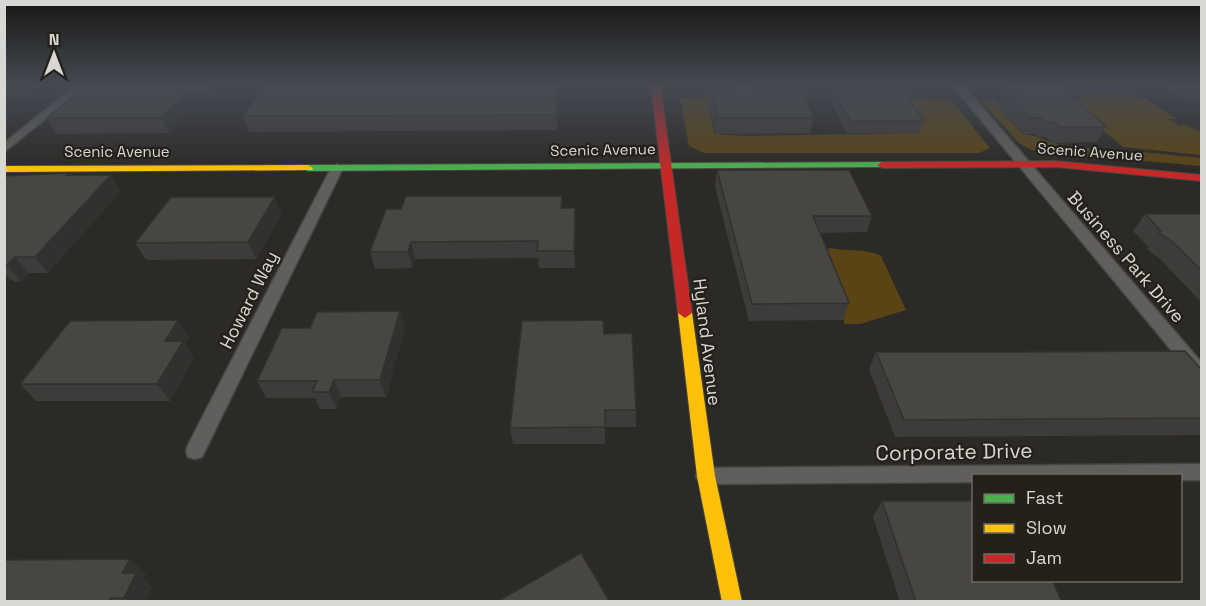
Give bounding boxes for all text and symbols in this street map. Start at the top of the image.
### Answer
north arrow [24,24,84,84]
text: N [49,29,59,50]
street label: Scenic Avenue [1037,138,1143,165]
street label: Scenic Avenue [550,139,656,160]
street label: Scenic Avenue [64,142,170,161]
street label: Business Park Drive [1063,186,1190,327]
street label: Howard Way [214,247,283,352]
street label: Hyland Avenue [688,277,727,407]
street label: Corporate Drive [875,437,1033,466]
legend [972,474,1182,582]
text: Fast [1026,486,1063,509]
text: Slow [1026,516,1067,539]
text: Jam [1026,546,1062,569]

